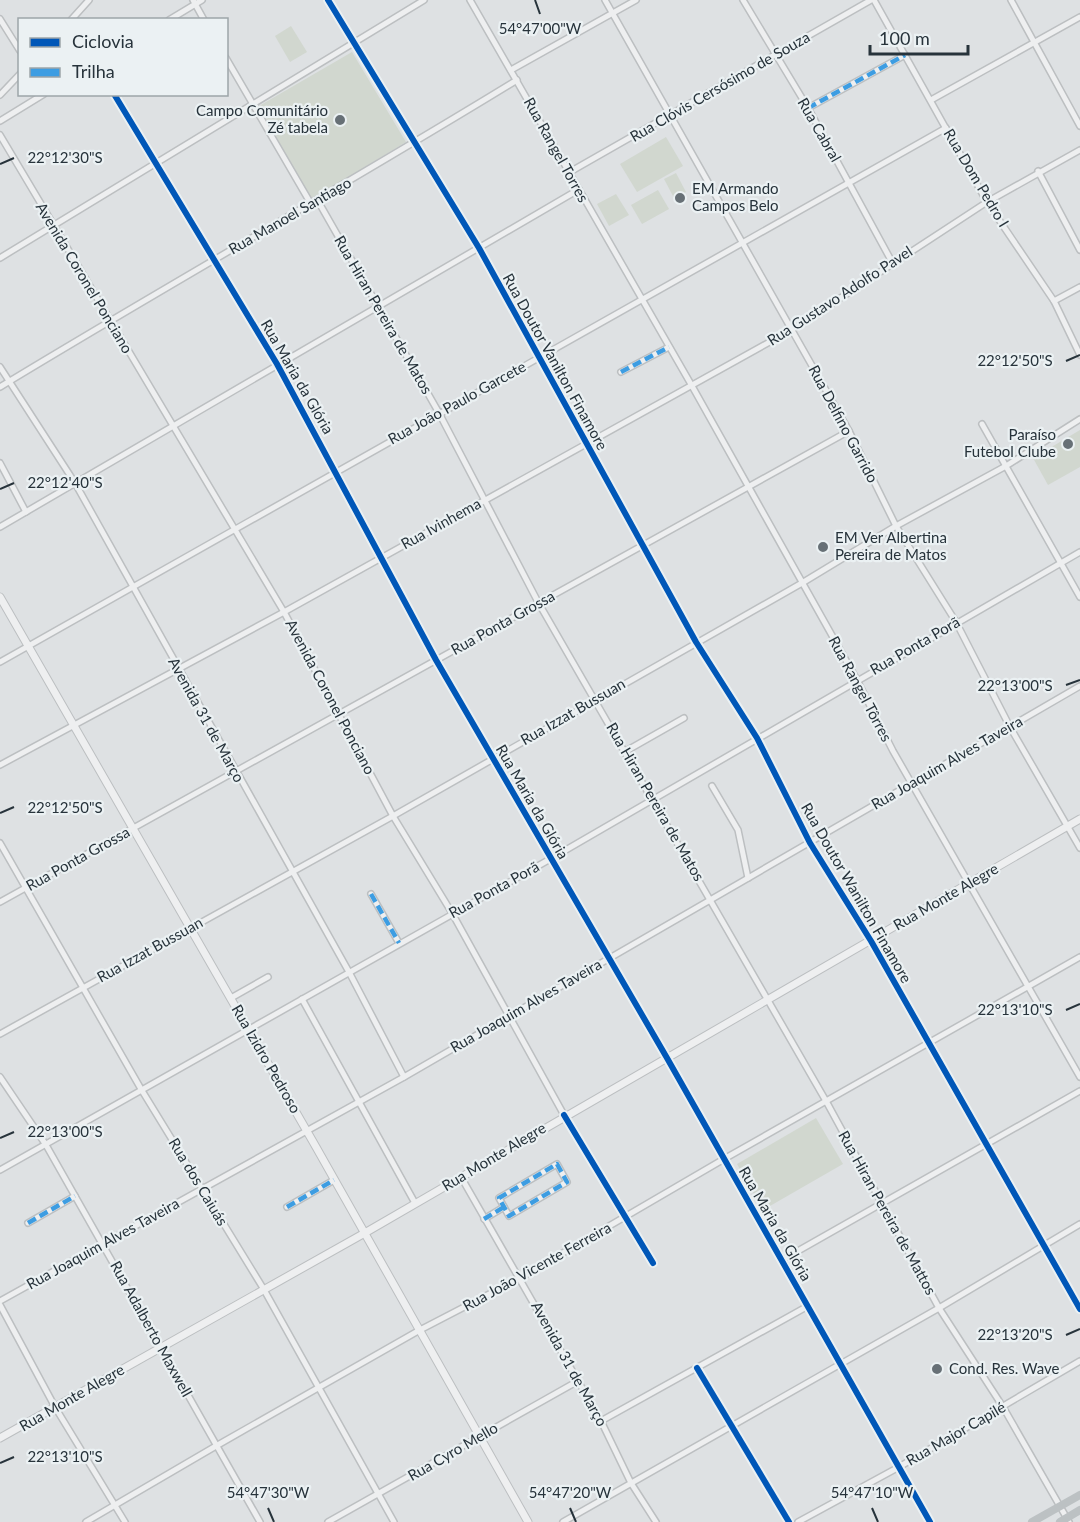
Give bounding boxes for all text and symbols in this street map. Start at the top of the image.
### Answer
legend [18,18,228,96]
scale bar [870,18,968,56]
text: 54°47'00"W [499,19,582,37]
street label: Rua Clóvis Cersósimo de Souza [626,27,813,145]
text: 100 m [879,27,930,49]
text: Ciclovia [72,30,134,52]
text: Trilha [72,60,115,82]
street label: Rua Rangel Torres [521,94,593,205]
street label: Rua Cabral [794,94,845,165]
place label: Campo Comunitário Zé tabela [196,101,328,136]
marker: Campo Comunitário Zé tabela [333,113,347,127]
street label: Rua Dom Pedro I [940,125,1013,230]
text: 22°12'30"S [27,148,103,166]
street label: Rua Manoel Santiago [225,173,354,258]
place label: EM Armando Campos Belo [692,179,779,214]
marker: EM Armando Campos Belo [673,191,687,205]
street label: Avenida Coronel Ponciano [33,199,137,356]
street label: Rua Hiran Pereira de Matos [331,232,437,397]
street label: Rua Gustavo Adolfo Pavel [764,242,915,349]
street label: Rua Doutor Vanilton Finamore [500,270,612,453]
street label: Rua Maria da Glória [258,316,338,437]
text: 22°12'50"S [977,351,1053,369]
street label: Rua João Paulo Garcete [384,357,529,448]
street label: Rua Delfino Garrido [805,362,882,485]
place label: Paraíso Futebol Clube [964,425,1056,460]
marker: Paraíso Futebol Clube [1061,437,1075,451]
text: 22°12'40"S [27,473,103,491]
street label: Rua Ivinhema [397,494,484,552]
place label: EM Ver Albertina Pereira de Matos [835,528,947,563]
marker: EM Ver Albertina Pereira de Matos [816,540,830,554]
street label: Rua Ponta Grossa [448,586,557,658]
street label: Rua Ponta Porã [866,612,963,678]
street label: Avenida Coronel Ponciano [282,616,379,777]
street label: Rua Rangel Tôrres [825,633,896,744]
street label: Avenida 31 de Março [165,654,249,785]
street label: Rua Izzat Bussuan [517,674,628,748]
text: 22°13'00"S [977,676,1053,694]
street label: Rua Joaquim Alves Taveira [868,711,1025,813]
street label: Rua Hiran Pereira de Matos [603,719,709,884]
street label: Rua Maria da Glória [493,741,573,862]
text: 22°12'50"S [27,798,103,816]
street label: Rua Doutor Wanilton Finamore [798,799,916,986]
street label: Rua Ponta Grossa [23,822,132,894]
street label: Rua Ponta Porã [445,857,542,921]
street label: Rua Monte Alegre [890,859,1001,933]
street label: Rua Izzat Bussuan [94,913,205,986]
street label: Rua Joaquim Alves Taveira [447,954,604,1056]
text: 22°13'10"S [977,1000,1053,1018]
street label: Rua Izidro Pedroso [228,1001,305,1116]
street label: Rua Monte Alegre [438,1118,549,1194]
text: 22°13'00"S [27,1122,103,1140]
street label: Rua Hiran Pereira de Mattos [835,1127,941,1298]
street label: Rua dos Caiuás [166,1134,232,1229]
street label: Rua Maria da Glória [736,1163,816,1284]
street label: Rua Joaquim Alves Taveira [23,1194,182,1293]
street label: Rua João Vicente Ferreira [459,1218,614,1314]
street label: Rua Adalberto Maxwell [107,1258,197,1400]
street label: Avenida 31 de Março [528,1298,612,1429]
text: 22°13'20"S [977,1325,1053,1343]
place label: Cond. Res. Wave [949,1359,1060,1377]
street label: Rua Monte Alegre [16,1360,127,1434]
marker: Cond. Res. Wave [930,1362,944,1376]
street label: Rua Major Capilé [903,1397,1009,1469]
street label: Rua Cyro Mello [404,1418,501,1484]
text: 22°13'10"S [27,1447,103,1465]
text: 54°47'30"W [227,1483,310,1501]
text: 54°47'20"W [529,1483,612,1501]
text: 54°47'10"W [831,1483,914,1501]

